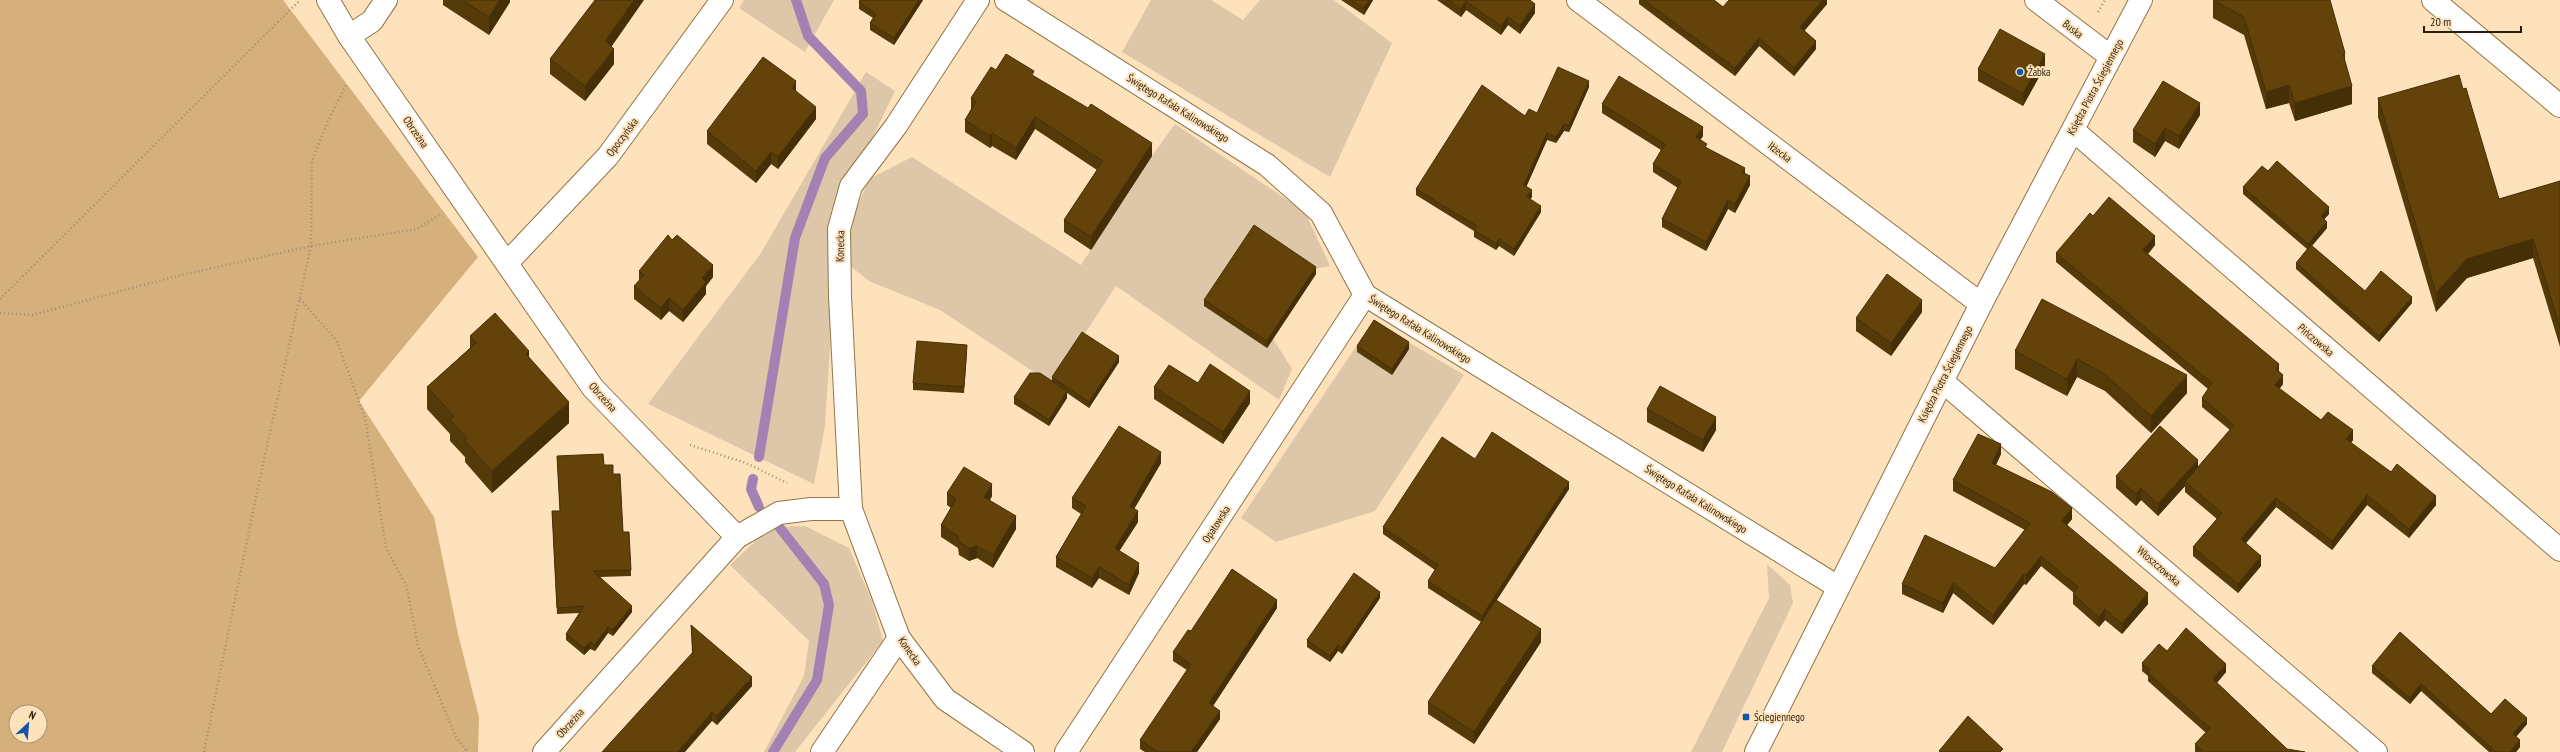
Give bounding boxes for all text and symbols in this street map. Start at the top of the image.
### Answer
scale bar [2424,8,2521,34]
text: 20 m [2430,14,2451,29]
street label: Buska [2060,17,2086,41]
street label: Księdza Piotra Ściegiennego [2064,36,2126,137]
place label: Żabka [2028,65,2051,79]
marker: Żabka [2015,67,2025,77]
street label: Świętego Rafała Kalinowskiego [1124,71,1232,145]
street label: Obrzeżna [400,114,432,150]
street label: Opoczyńska [603,115,641,159]
street label: Iłżecka [1765,139,1795,165]
street label: Konecka [833,230,847,262]
street label: Świętego Rafała Kalinowskiego [1366,292,1474,366]
street label: Pińczowska [2295,321,2337,359]
street label: Księdza Piotra Ściegiennego [1914,323,1976,425]
street label: Obrzeżna [586,379,620,415]
street label: Świętego Rafała Kalinowskiego [1642,462,1750,536]
street label: Opatowska [1199,503,1233,545]
street label: Włoszczowska [2134,543,2184,589]
street label: Konecka [895,634,925,668]
north arrow [8,704,48,744]
street label: Obrzeżna [553,705,587,741]
text: N [27,707,38,723]
place label: Ściegiennego [1754,710,1805,724]
marker: Ściegiennego [1741,712,1751,722]

